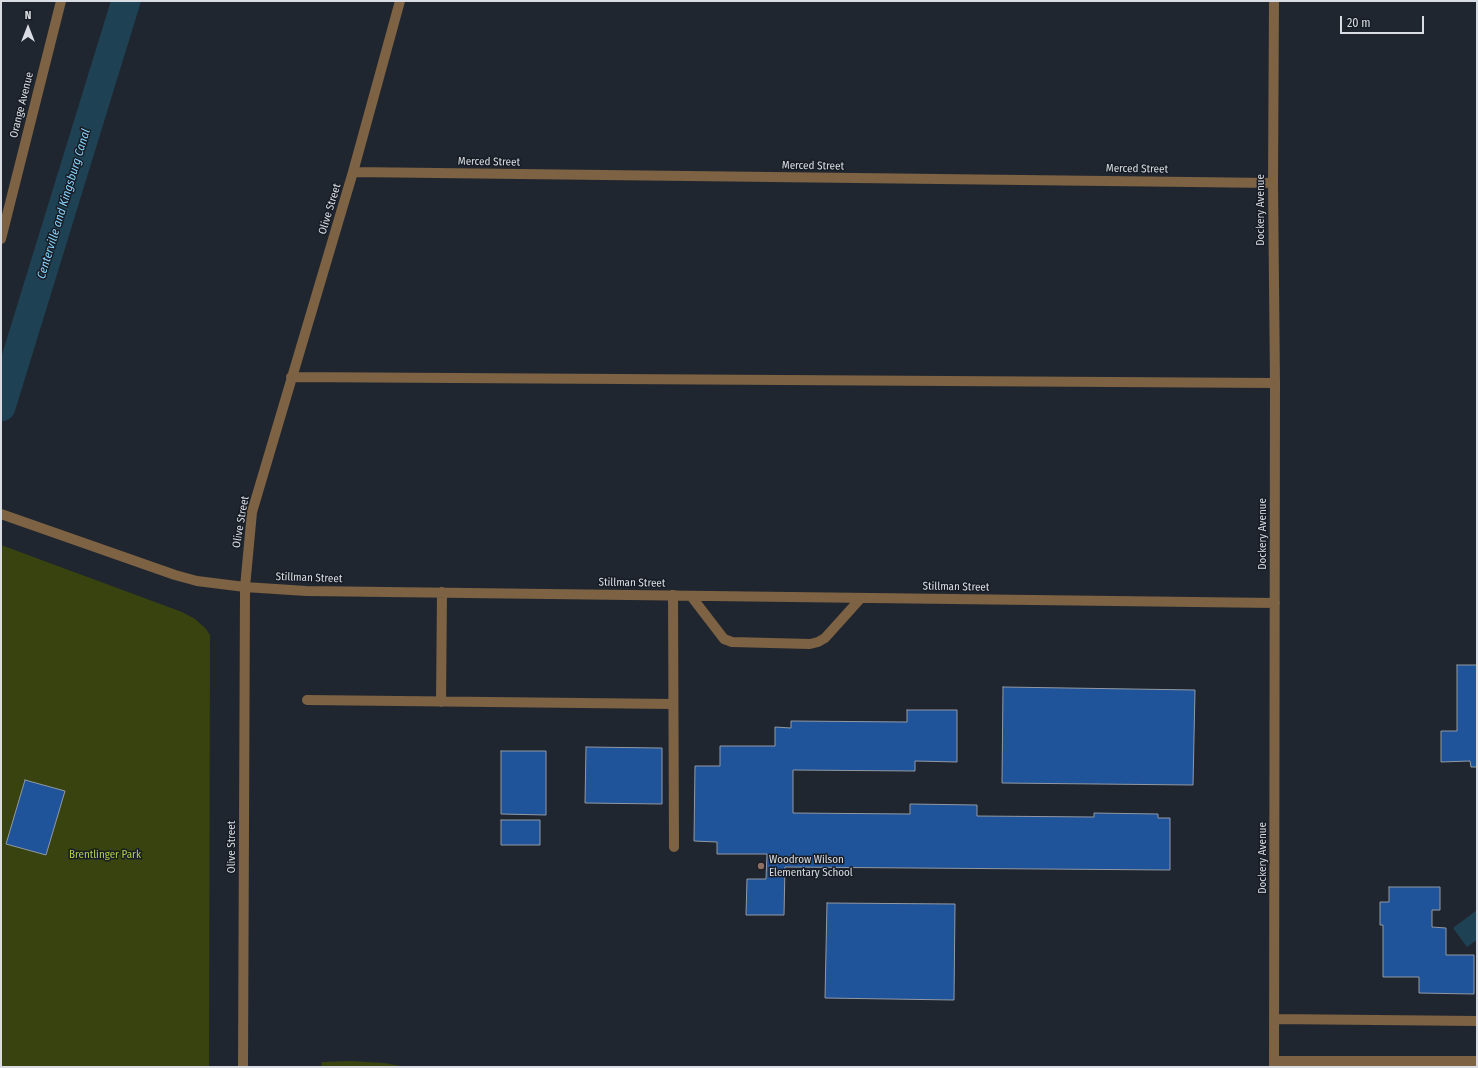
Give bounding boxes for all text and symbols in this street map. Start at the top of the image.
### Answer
north arrow [8,8,48,48]
scale bar [1342,8,1426,34]
text: N [25,9,31,22]
text: 20 m [1347,16,1371,30]
street label: Orange Avenue [7,71,37,139]
water label: Centerville and Kingsburg Canal [34,127,94,281]
street label: Merced Street [458,155,520,169]
street label: Merced Street [782,159,844,173]
street label: Merced Street [1106,162,1168,176]
street label: Dockery Avenue [1254,174,1268,246]
street label: Olive Street [316,182,344,236]
street label: Olive Street [230,495,252,549]
street label: Dockery Avenue [1256,498,1270,570]
street label: Stillman Street [275,570,343,586]
street label: Stillman Street [598,576,666,590]
street label: Stillman Street [922,580,990,594]
street label: Olive Street [225,821,239,873]
street label: Dockery Avenue [1256,822,1270,894]
park label: Brentlinger Park [69,848,141,862]
place label: Woodrow Wilson Elementary School [769,853,853,879]
marker: Woodrow Wilson Elementary School [756,861,766,871]

